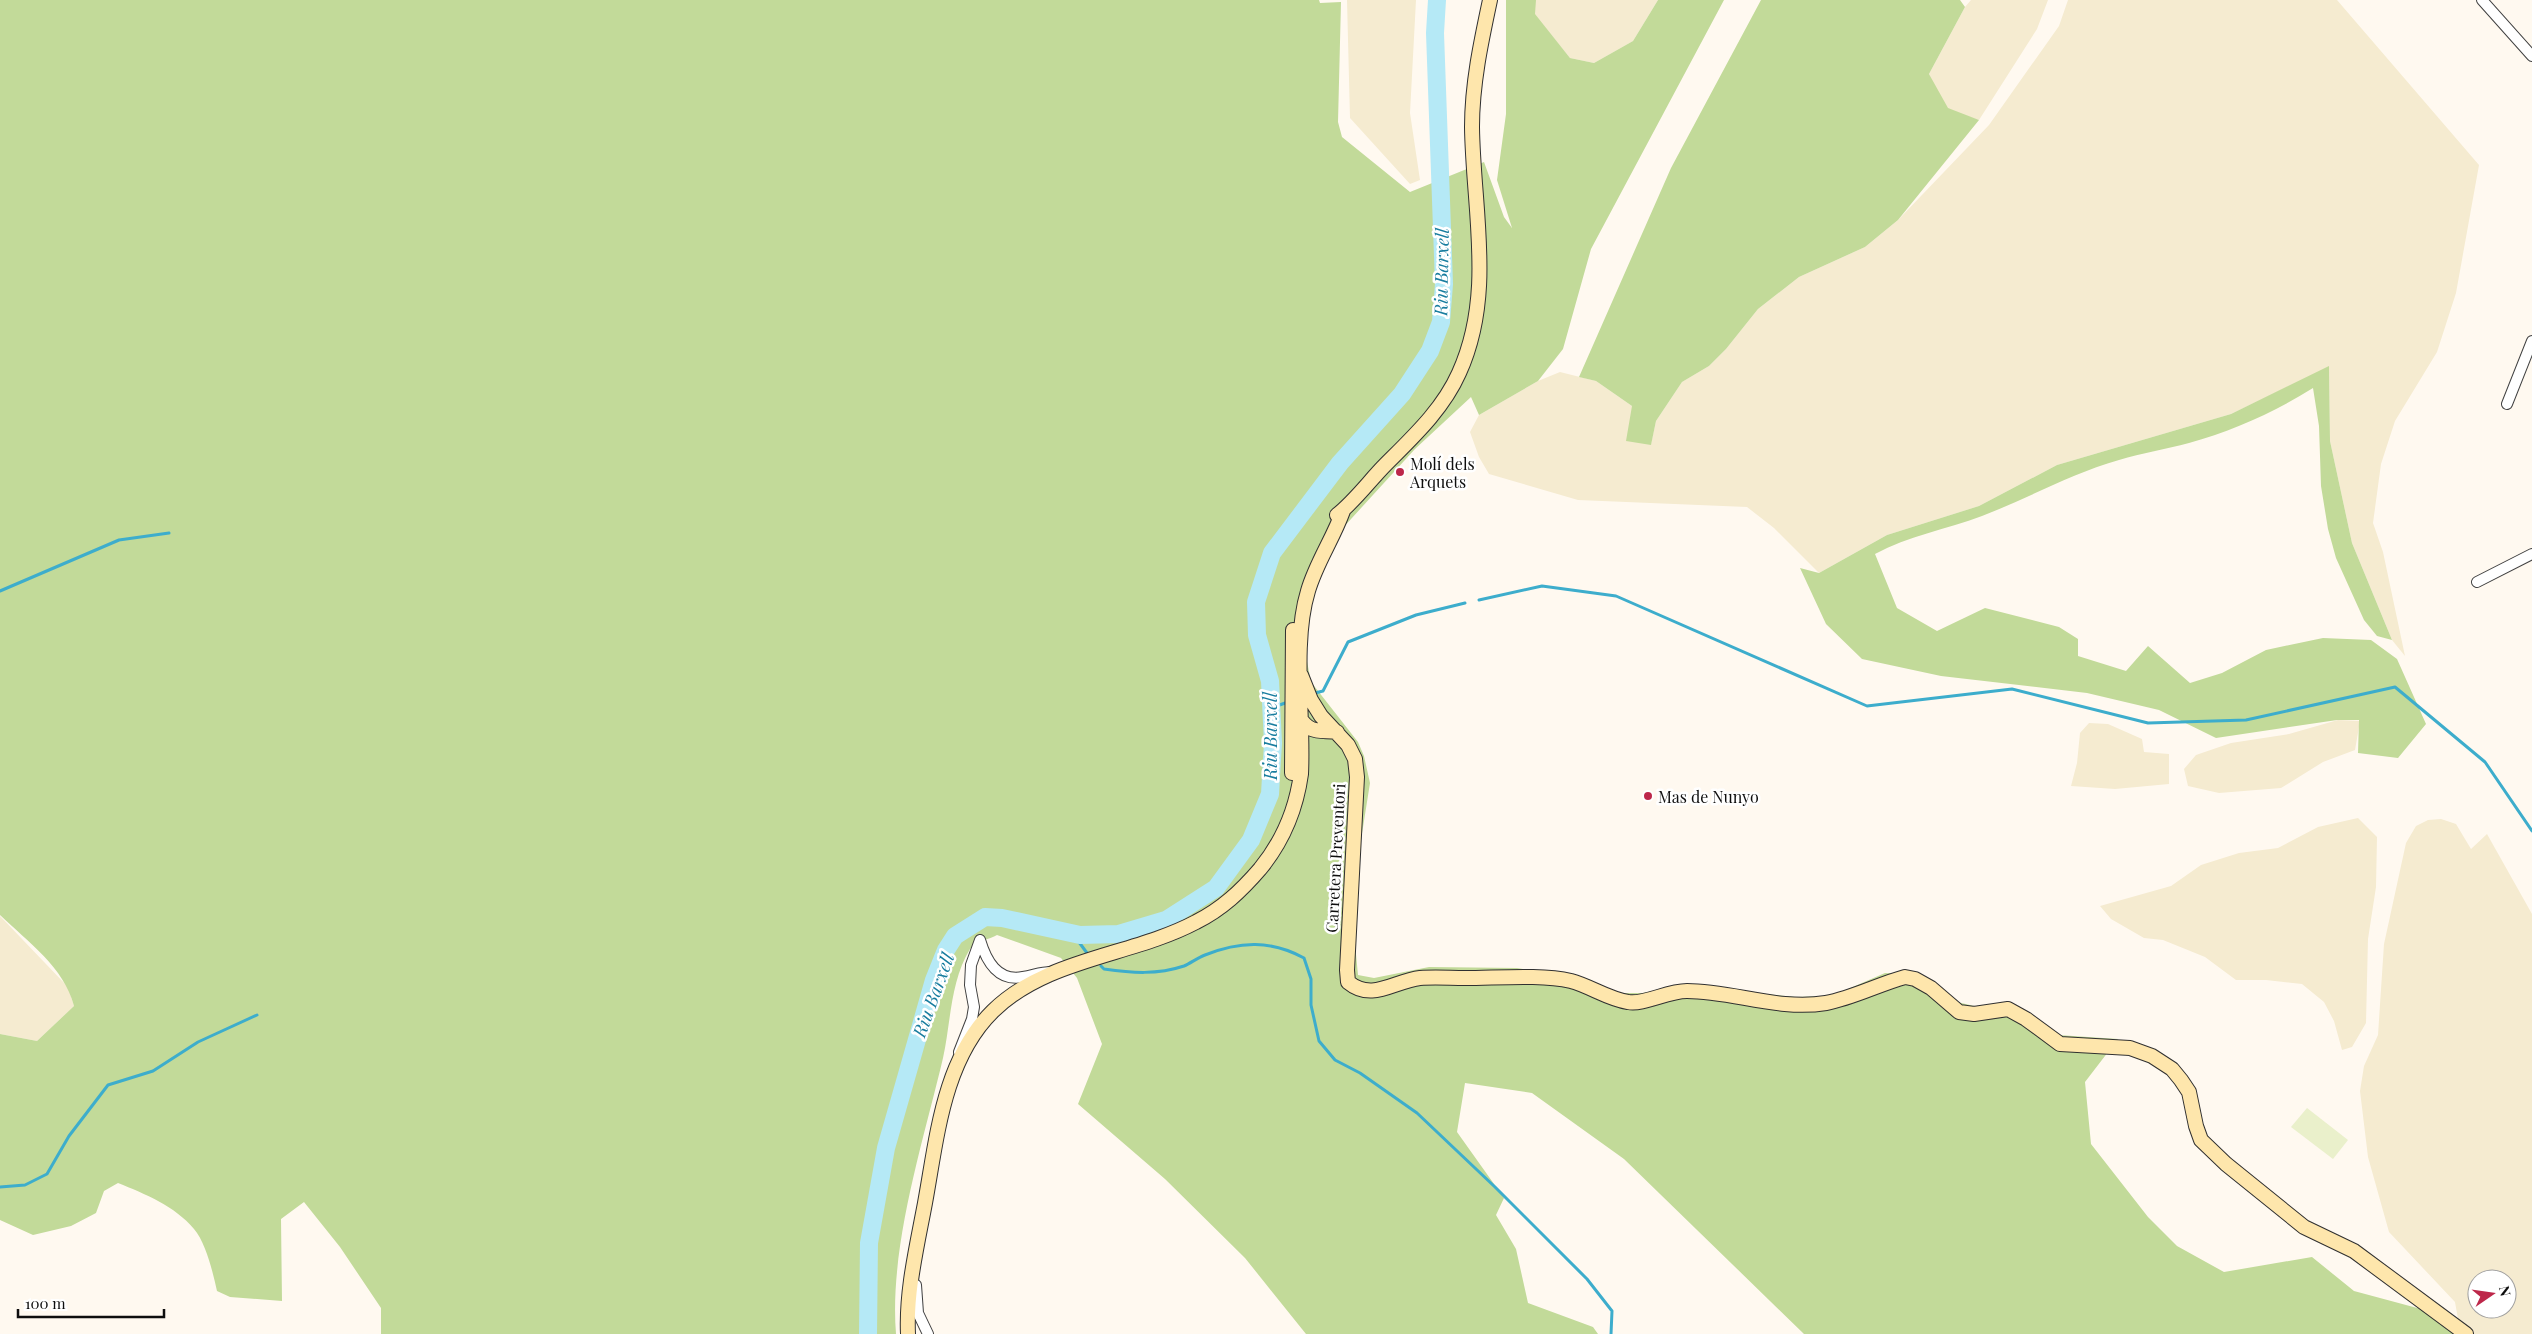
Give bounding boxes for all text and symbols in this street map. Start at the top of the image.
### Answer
water label: Riu Barxell [1428,227,1454,317]
place label: Molí dels Arquets [1409,453,1475,492]
marker: Molí dels Arquets [1394,466,1406,478]
water label: Riu Barxell [1258,691,1282,781]
street label: Carretera Preventori [1321,783,1349,933]
place label: Mas de Nunyo [1658,786,1759,807]
marker: Mas de Nunyo [1642,790,1654,802]
water label: Riu Barxell [906,949,960,1041]
north arrow [2467,1269,2517,1319]
text: N [2495,1284,2516,1298]
scale bar [18,1286,164,1318]
text: 100 m [25,1293,66,1313]

